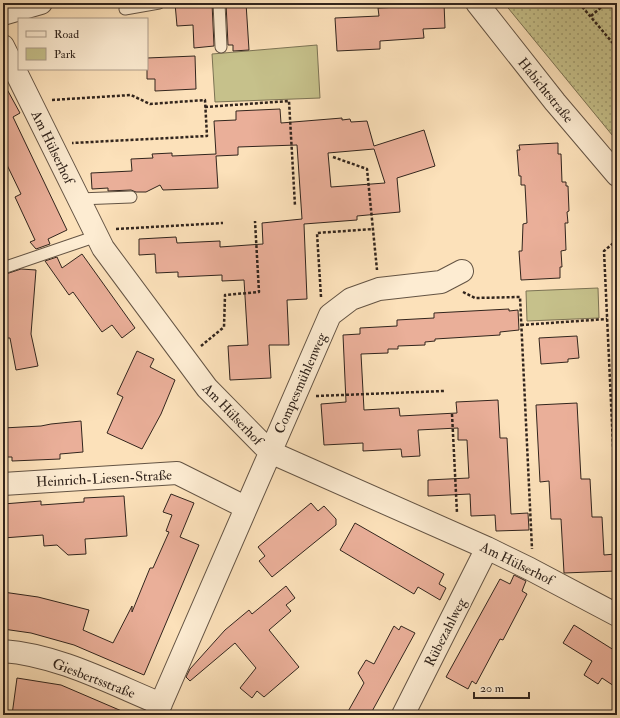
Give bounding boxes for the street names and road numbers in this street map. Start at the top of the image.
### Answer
street label: Habichtstraße [514,54,577,126]
street label: Am Hülserhof [27,107,79,189]
street label: Compesmühlenweg [271,329,332,437]
street label: Am Hülserhof [198,379,268,451]
street label: Heinrich-Liesen-Straße [36,466,173,491]
street label: Am Hülserhof [477,538,558,590]
street label: Rübezahlweg [421,594,470,669]
street label: Giesbertsstraße [50,655,138,702]

